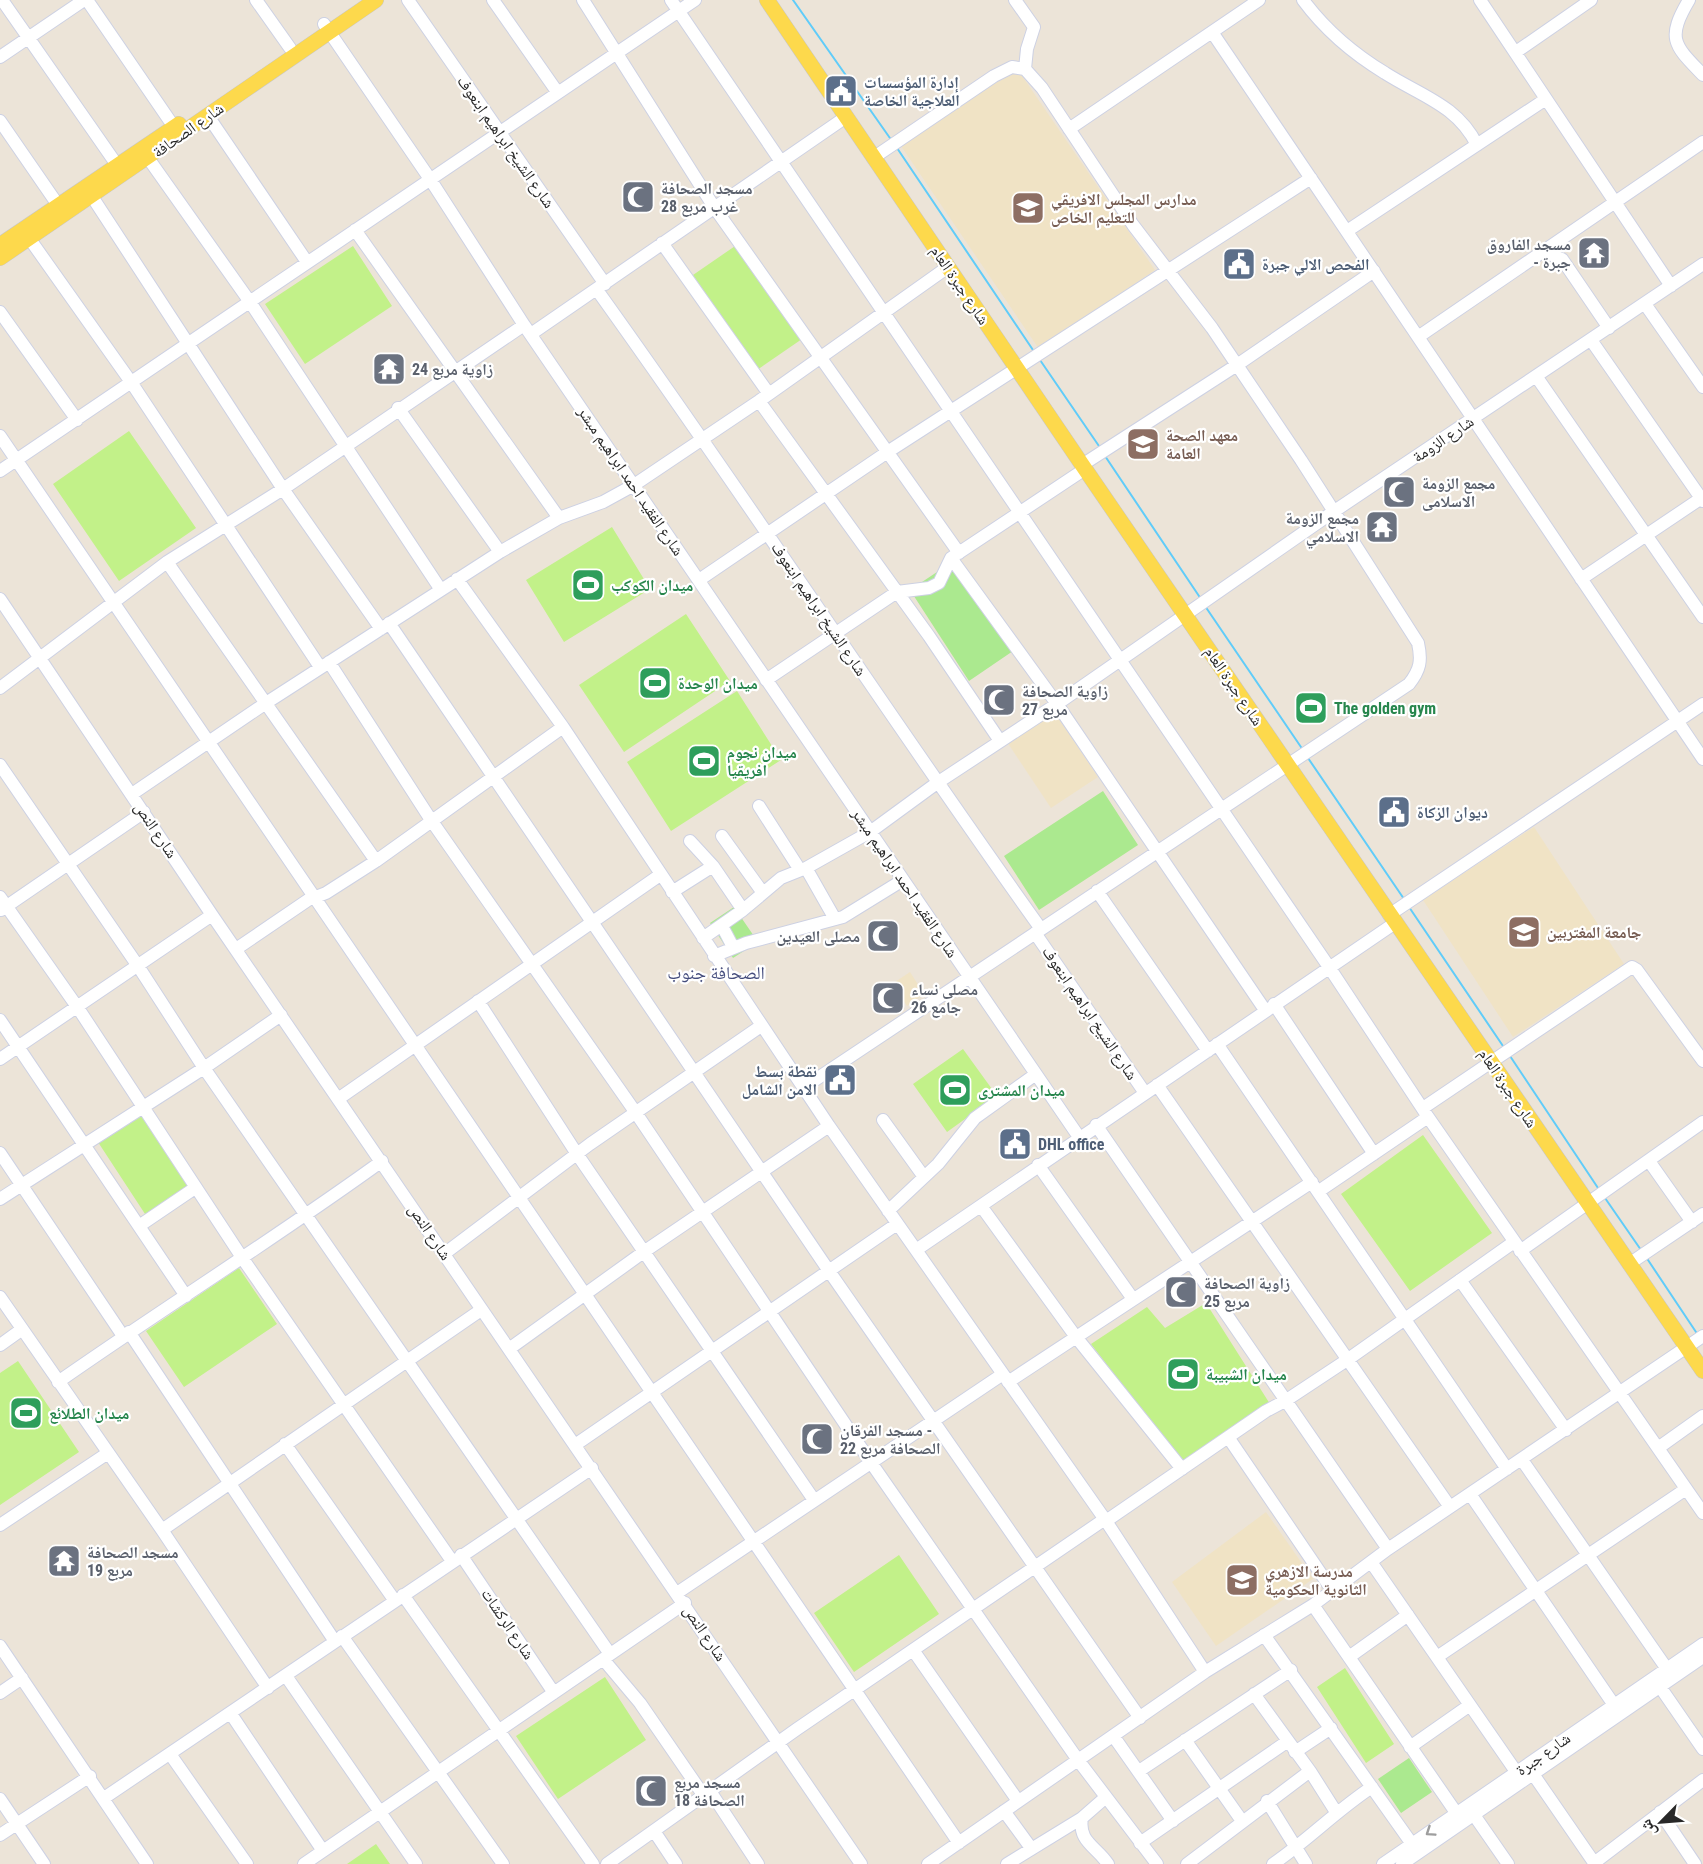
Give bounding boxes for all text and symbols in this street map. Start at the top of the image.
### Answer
street label: شارع الشيخ ابراهيم ابنعوف [452,72,559,212]
public building icon: إدارة المؤسسات العلاجية الخاصة [823,73,859,109]
place label: إدارة المؤسسات العلاجية الخاصة [864,73,960,110]
street label: شارع الصحافة [149,99,228,162]
mosque icon: مسجد الصحافة غرب مربع 28 [620,179,656,215]
place label: مسجد الصحافة غرب مربع 28 [661,179,753,217]
school or university icon: مدارس المجلس الافريقي للتعليم الخاص [1010,190,1046,226]
place label: مدارس المجلس الافريقي للتعليم الخاص [1051,190,1197,229]
place label: مسجد الفاروق - جبرة [1487,235,1571,272]
temple icon: مسجد الفاروق - جبرة [1576,235,1612,271]
street label: شارع جبرة العام [926,242,993,329]
public building icon: الفحص الالي جبرة [1221,246,1257,282]
place label: الفحص الالي جبرة [1262,255,1369,276]
temple icon: زاوية مربع 24 [371,351,407,387]
place label: زاوية مربع 24 [412,360,493,380]
street label: شارع الفقيد احمد ابراهيم مبشر [573,402,688,560]
street label: شارع الزومة [1409,412,1478,467]
school or university icon: معهد الصحة العامة [1125,426,1161,462]
place label: معهد الصحة العامة [1166,426,1238,463]
mosque icon: مجمع الزومة الاسلامى [1381,474,1417,510]
place label: مجمع الزومة الاسلامى [1422,474,1495,511]
place label: مجمع الزومة الاسلامي [1286,509,1359,548]
temple icon: مجمع الزومة الاسلامي [1364,509,1400,545]
street label: شارع الشيخ ابراهيم ابنعوف [766,539,871,680]
sports icon: ميدان الكوكب [570,567,606,603]
place label: ميدان الكوكب [611,576,693,595]
street label: شارع جبرة العام [1200,643,1267,730]
sports icon: ميدان الوحدة [637,665,673,701]
place label: ميدان الوحدة [678,674,758,693]
mosque icon: زاوية الصحافة مربع 27 [981,682,1017,718]
place label: زاوية الصحافة مربع 27 [1022,682,1108,720]
sports icon: The golden gym [1293,690,1329,726]
place label: The golden gym [1334,699,1436,718]
sports icon: ميدان نجوم افريقيا [686,743,722,779]
place label: ميدان نجوم افريقيا [727,743,797,780]
public building icon: ديوان الزكاة [1376,794,1412,830]
street label: شارع النص [130,798,182,862]
place label: ديوان الزكاة [1417,803,1488,822]
street label: شارع الفقيد احمد ابراهيم مبشر [847,804,962,962]
school or university icon: جامعة المغتربين [1506,914,1542,950]
mosque icon: مصلى العيدين [865,918,901,954]
place label: جامعة المغتربين [1547,923,1642,942]
place label: مصلى العيدين [776,927,860,946]
street label: شارع الشيخ ابراهيم ابنعوف [1037,943,1142,1084]
district label: الصحافة جنوب [667,962,765,983]
mosque icon: مصلى نساء جامع 26 [870,980,906,1016]
place label: مصلى نساء جامع 26 [911,980,978,1018]
street label: شارع جبرة العام [1474,1045,1541,1132]
place label: نقطة بسط الامن الشامل [742,1062,817,1099]
public building icon: نقطة بسط الامن الشامل [822,1062,858,1098]
sports icon: ميدان المشترى [937,1072,973,1108]
place label: ميدان المشترى [978,1081,1065,1100]
public building icon: DHL office [997,1126,1033,1162]
place label: DHL office [1038,1135,1105,1154]
street label: شارع النص [404,1200,456,1264]
mosque icon: زاوية الصحافة مربع 25 [1163,1274,1199,1310]
place label: زاوية الصحافة مربع 25 [1204,1274,1290,1312]
sports icon: ميدان الشبيبة [1165,1356,1201,1392]
place label: ميدان الشبيبة [1206,1365,1287,1384]
sports icon: ميدان الطلائع [8,1395,44,1431]
place label: ميدان الطلائع [49,1404,129,1424]
mosque icon: مسجد الفرقان - الصحافة مربع 22 [799,1421,835,1457]
place label: مسجد الفرقان - الصحافة مربع 22 [840,1421,940,1459]
temple icon: مسجد الصحافة مربع 19 [46,1543,82,1579]
place label: مسجد الصحافة مربع 19 [87,1543,179,1581]
school or university icon: مدرسة الازهري الثانوية الحكومية [1224,1562,1260,1598]
place label: مدرسة الازهري الثانوية الحكومية [1265,1562,1367,1599]
street label: شارع الركشات [477,1585,539,1664]
street label: شارع النص [679,1601,731,1665]
street label: شارع جبرة [1512,1728,1574,1780]
mosque icon: مسجد مربع 18 الصحافة [633,1773,669,1809]
place label: مسجد مربع 18 الصحافة [674,1773,745,1810]
north arrow [1631,1792,1691,1852]
text: ش [1636,1816,1660,1840]
one-way arrow [1426,1825,1437,1836]

